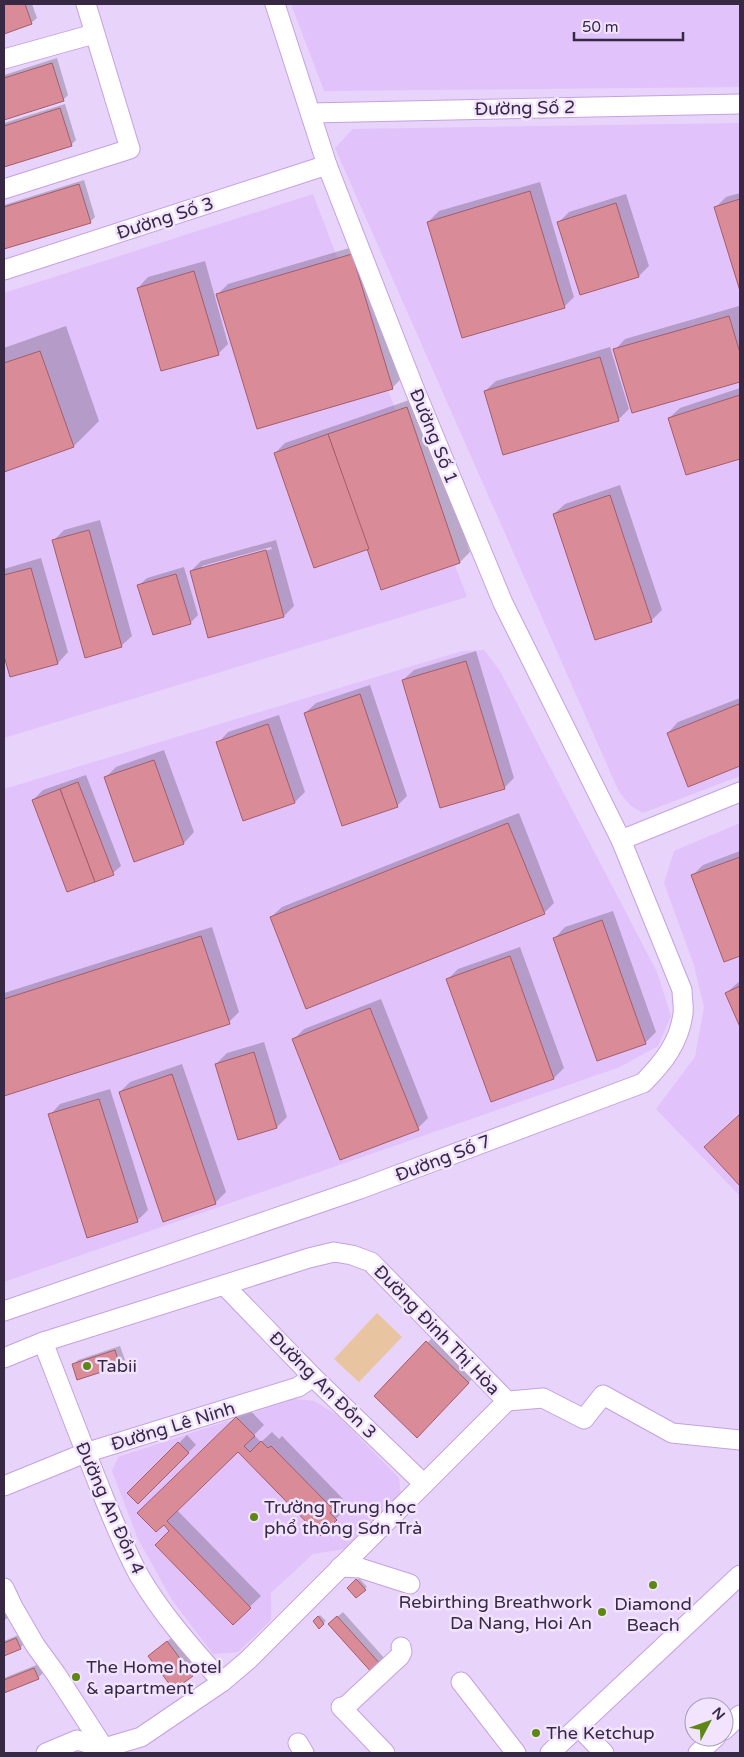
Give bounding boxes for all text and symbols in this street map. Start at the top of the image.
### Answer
scale bar [574,10,683,42]
text: 50 m [582,18,619,36]
street label: Đường Số 2 [475,96,575,120]
street label: Đường Số 3 [114,192,216,244]
street label: Đường Số 1 [405,385,463,487]
street label: Đường Số 7 [392,1130,494,1186]
street label: Đường Đinh Thị Hòa [369,1260,505,1400]
street label: Đường An Đồn 3 [265,1327,381,1443]
place label: Tabii [97,1355,137,1377]
marker: Tabii [81,1360,93,1372]
street label: Đường Lê Ninh [108,1397,238,1455]
street label: Đường An Đồn 4 [71,1438,149,1578]
place label: Trường Trung học phổ thông Sơn Trà [264,1496,422,1539]
marker: Trường Trung học phổ thông Sơn Trà [248,1511,260,1523]
marker: Diamond Beach [647,1579,659,1591]
place label: Rebirthing Breathwork Da Nang, Hoi An [398,1591,592,1634]
place label: Diamond Beach [614,1593,692,1636]
marker: Rebirthing Breathwork Da Nang, Hoi An [596,1606,608,1618]
place label: The Home hotel & apartment [86,1656,222,1699]
marker: The Home hotel & apartment [70,1671,82,1683]
north arrow [684,1697,734,1747]
text: N [708,1704,729,1724]
place label: The Ketchup [546,1722,655,1744]
marker: The Ketchup [530,1727,542,1739]

